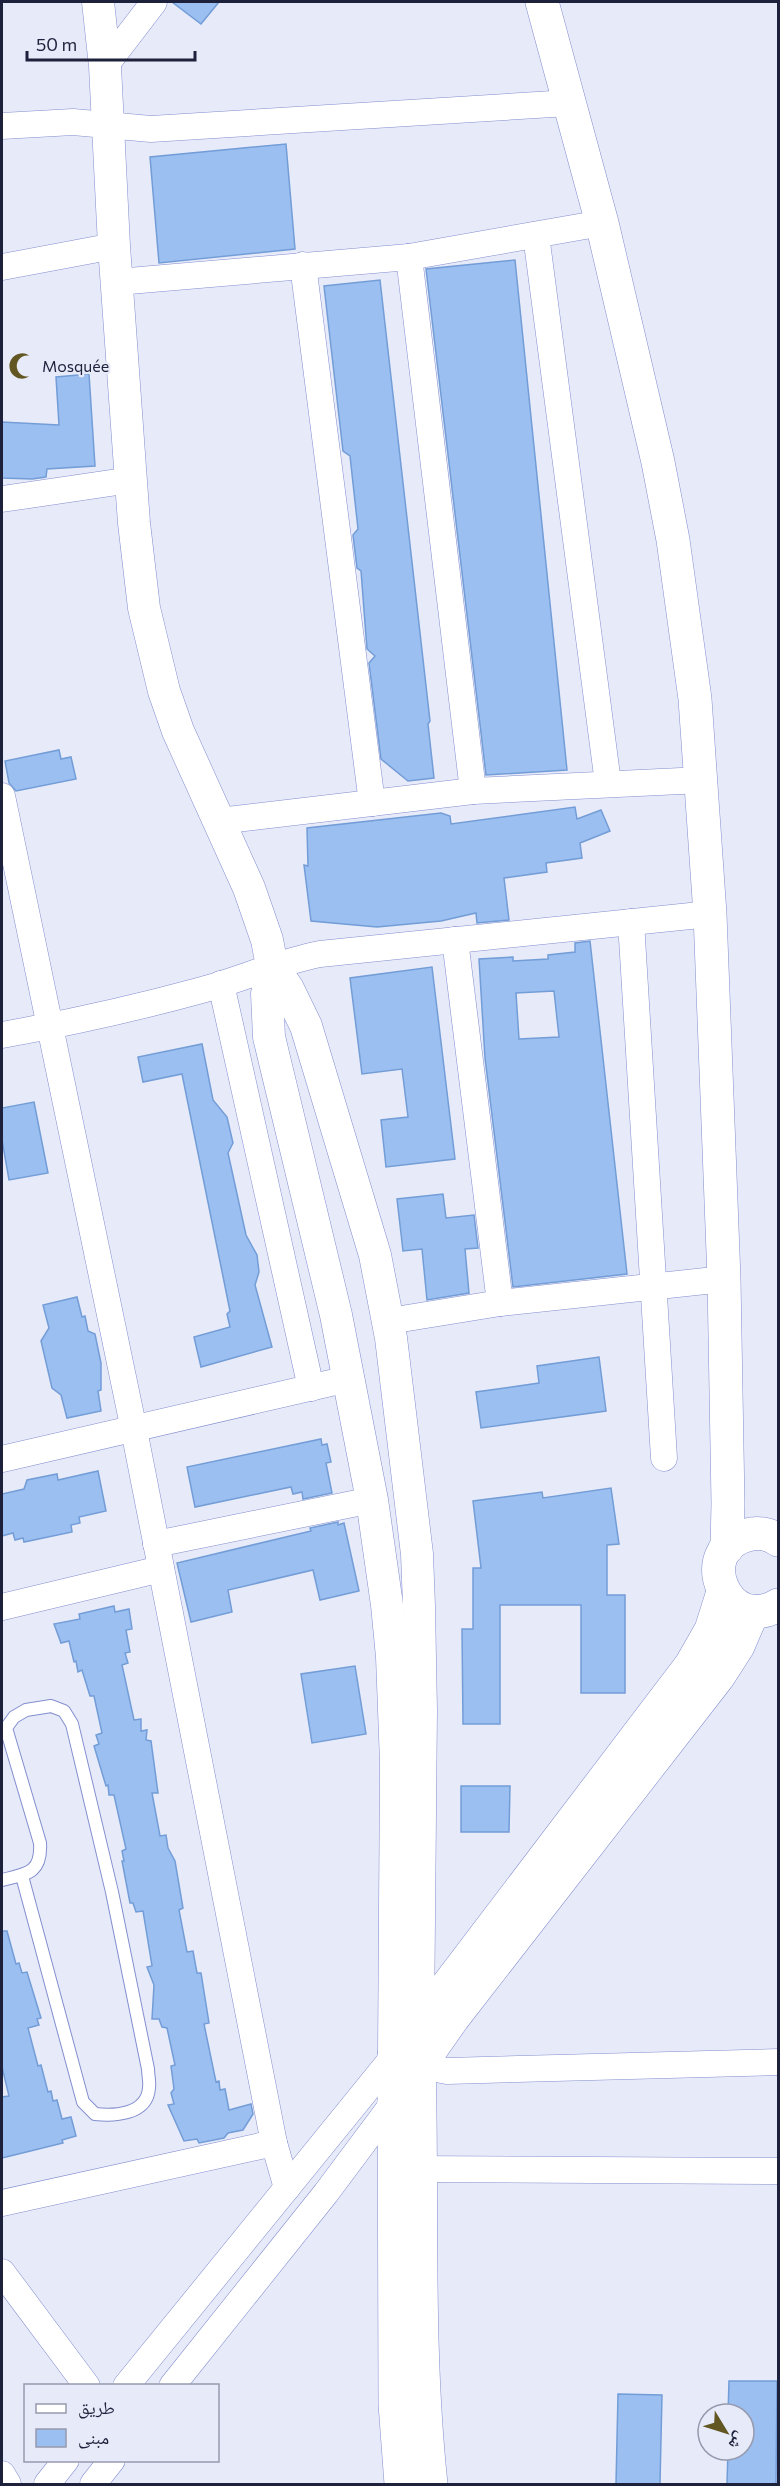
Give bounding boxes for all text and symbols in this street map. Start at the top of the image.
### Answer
scale bar [27,24,195,62]
text: 50 m [36,33,77,55]
mosque icon: Mosquée [7,351,37,381]
place label: Mosquée [42,356,109,375]
legend [24,2384,219,2462]
text: طريق [78,2396,115,2419]
north arrow [696,2402,756,2462]
text: مبنى [78,2426,109,2449]
text: ش [725,2428,751,2454]

